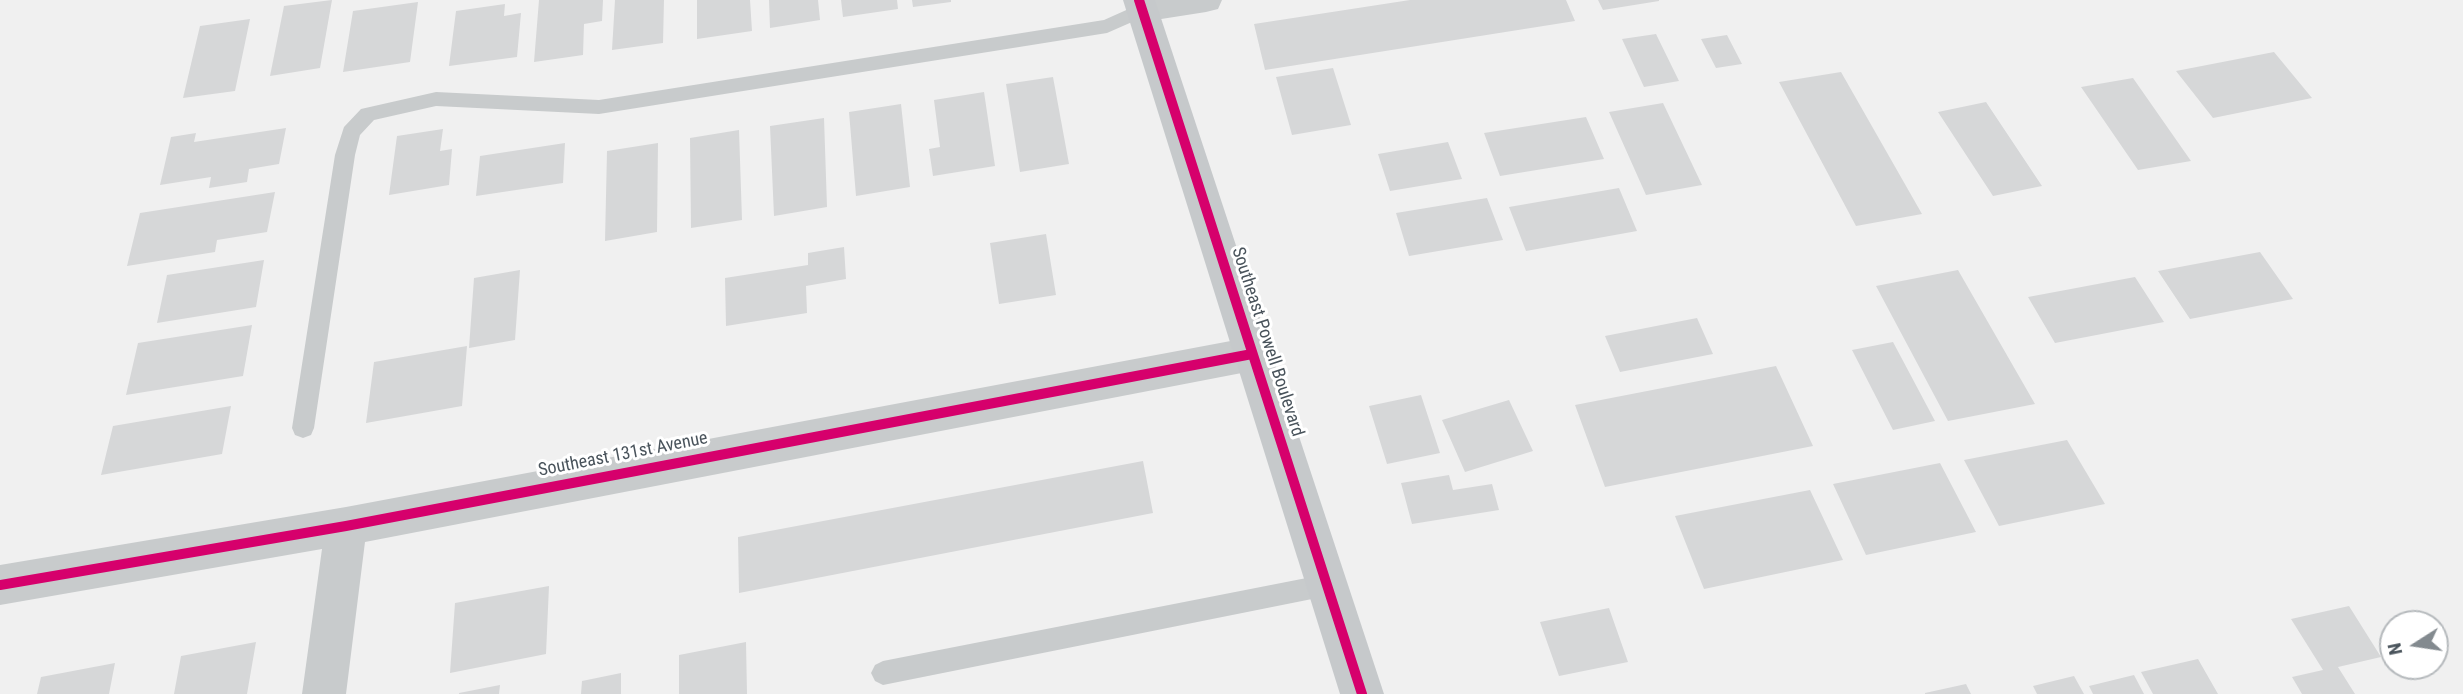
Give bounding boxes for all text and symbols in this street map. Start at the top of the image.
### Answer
street label: Southeast Powell Boulevard [1226,245,1308,439]
street label: Southeast 131st Avenue [537,428,709,482]
north arrow [2379,610,2449,680]
text: N [2382,641,2407,657]

